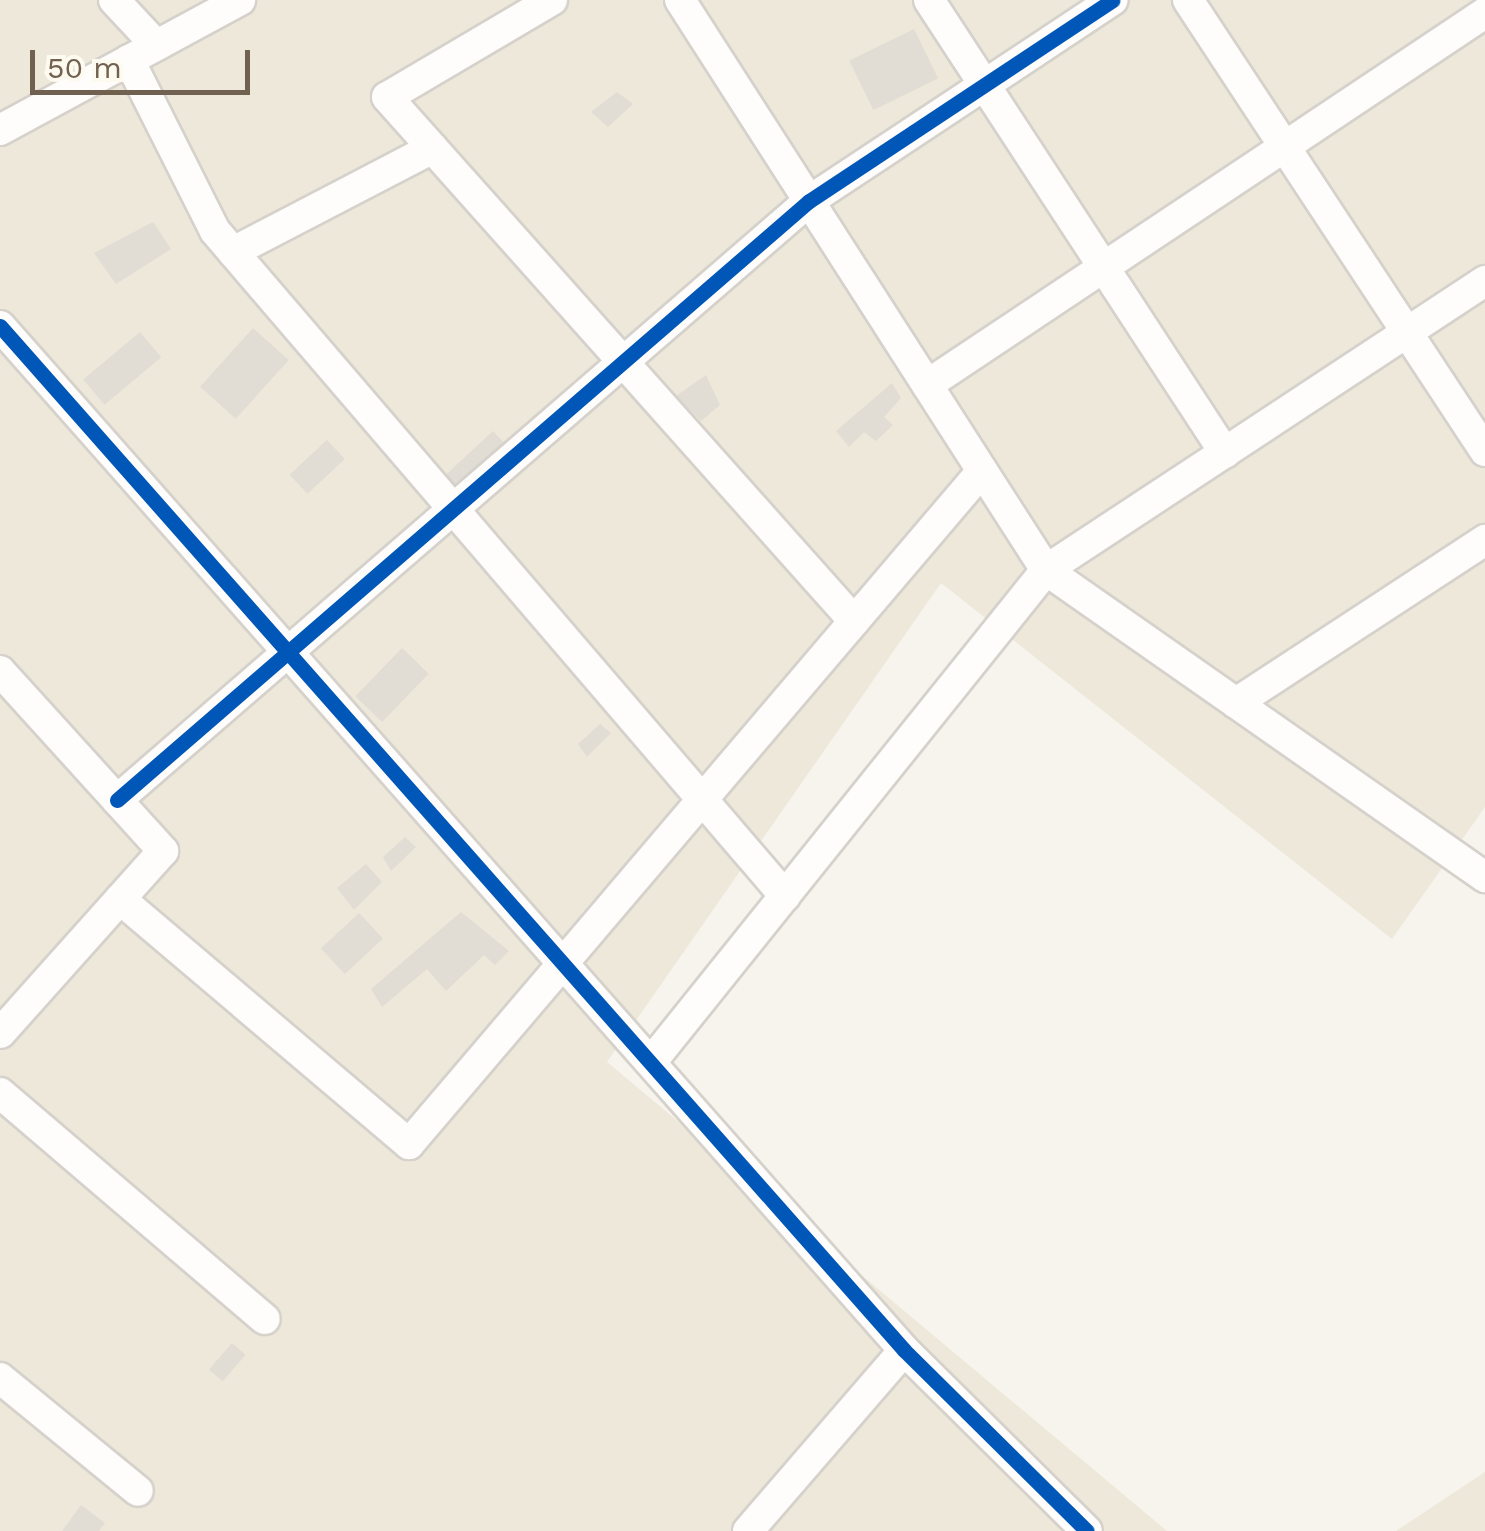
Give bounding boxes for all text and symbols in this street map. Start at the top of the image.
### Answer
scale bar [35,30,255,92]
text: 50 m [47,50,122,85]

